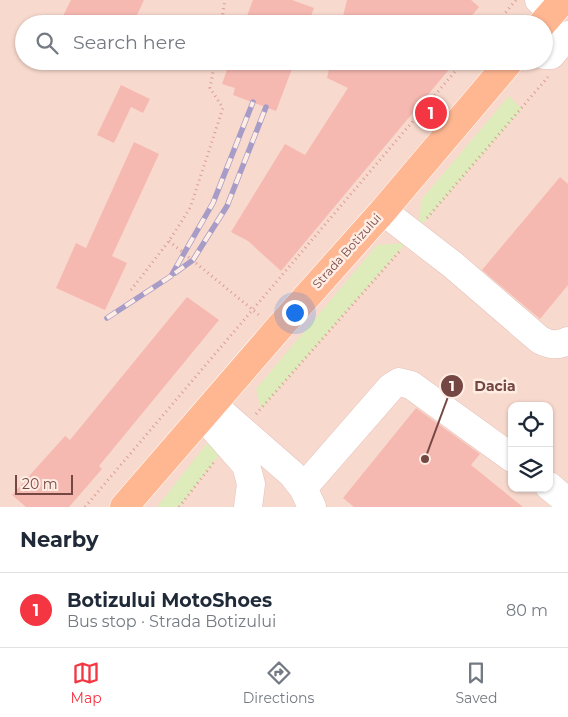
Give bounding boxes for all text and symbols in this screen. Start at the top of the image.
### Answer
search box [15,15,553,70]
icon: search [33,29,61,57]
text: Search here [73,31,186,54]
pin: 1 [415,94,447,132]
street label: Strada Botizului [309,210,384,291]
your location [282,300,308,326]
callout: Dacia [440,371,526,400]
text: 1 [449,376,455,395]
text: Dacia [474,377,516,395]
map controls [508,402,553,492]
button: locate [508,402,553,447]
button: layers [508,447,553,492]
scale bar [15,472,72,495]
text: 20 m [22,475,58,493]
text: Nearby [20,527,99,552]
text: Botizului MotoShoes [67,589,272,612]
text: 1 [33,601,39,620]
text: 80 m [506,601,548,620]
text: Bus stop · Strada Botizului [67,612,276,631]
tab: Map [71,659,102,707]
tab: Directions [243,659,314,707]
tab: Saved [455,659,497,707]

